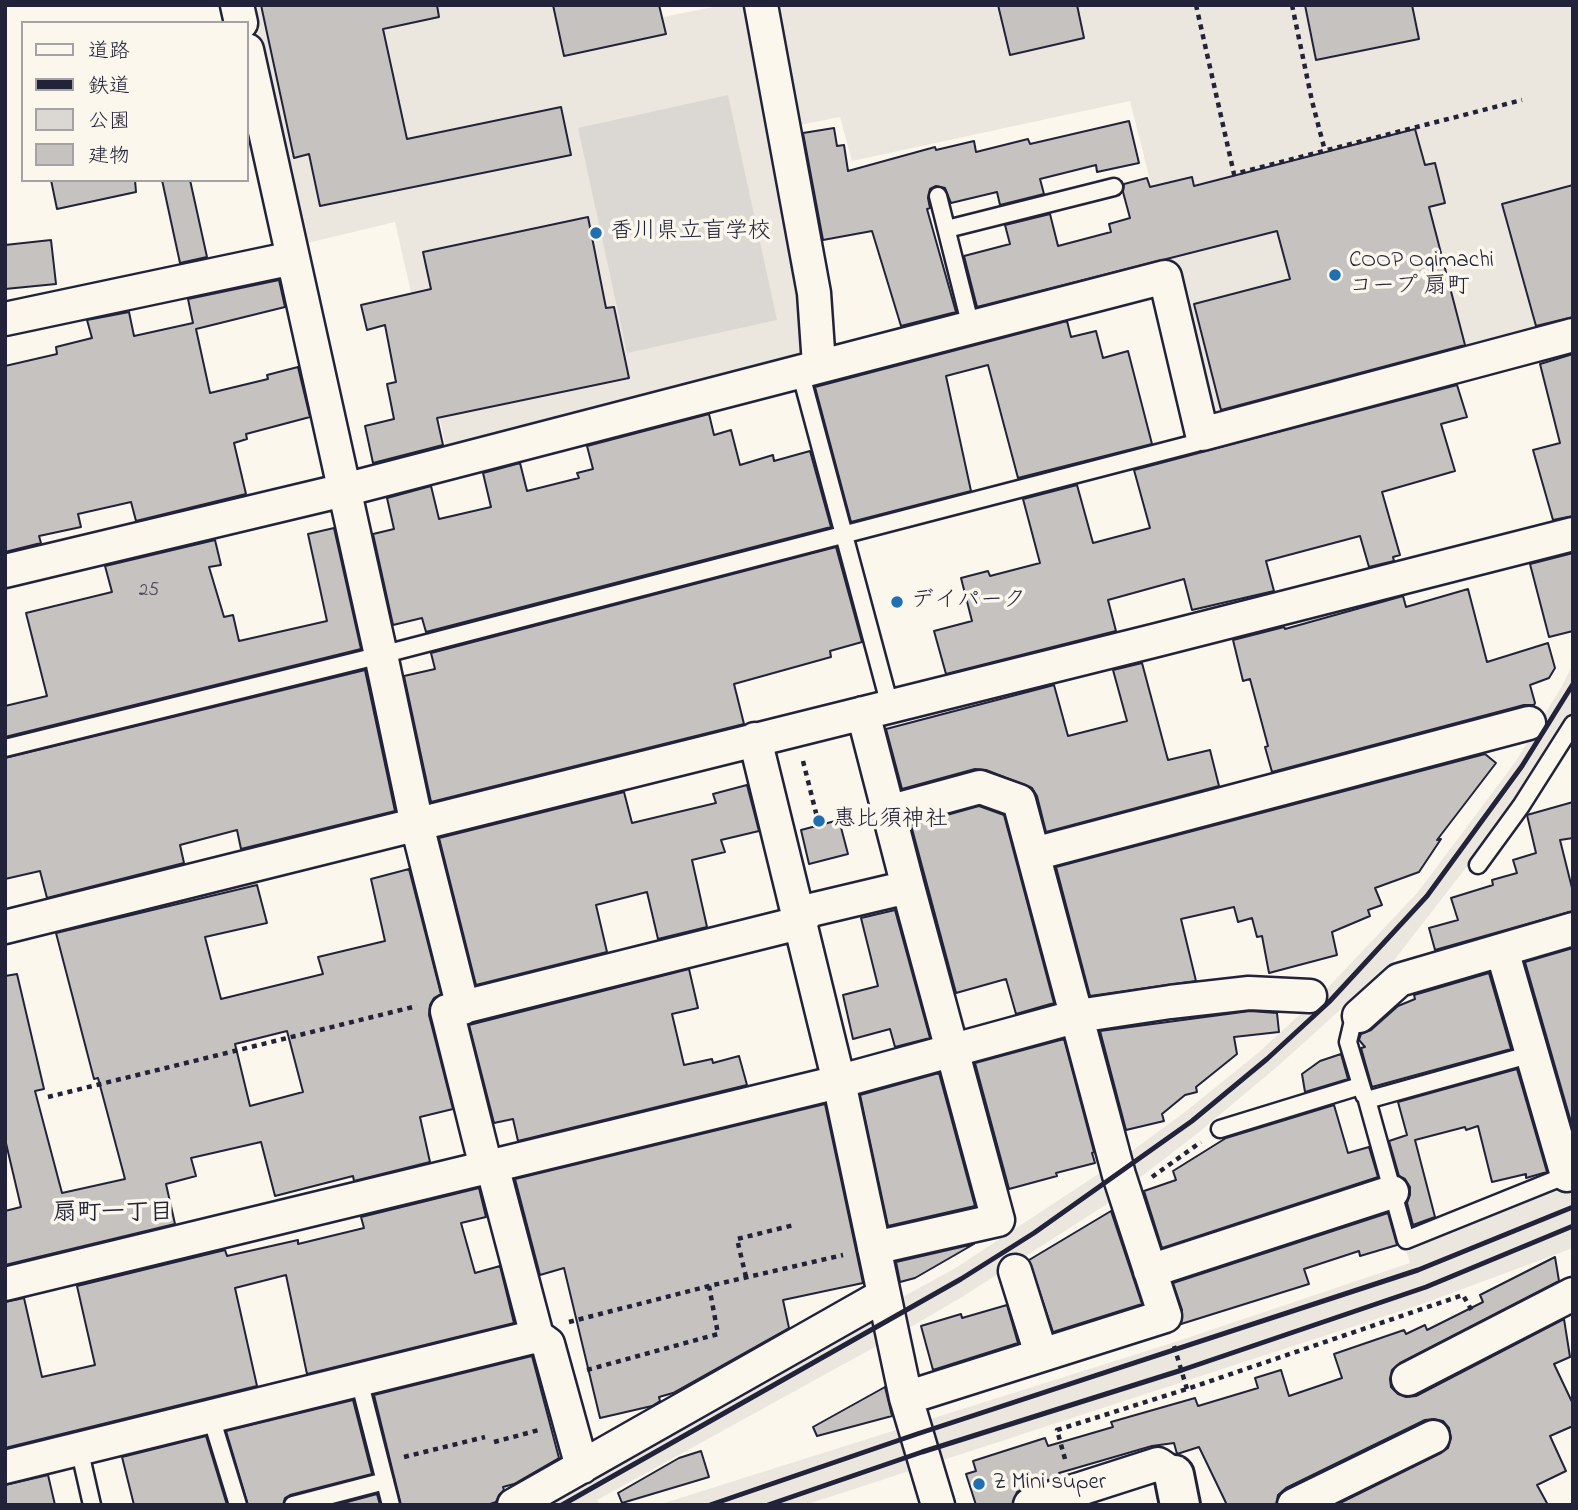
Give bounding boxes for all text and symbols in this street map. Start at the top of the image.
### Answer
legend [21,21,248,182]
text: 道路 [88,37,130,67]
text: 鉄道 [88,72,130,102]
text: 公園 [88,107,130,137]
text: 建物 [88,142,130,172]
place label: 香川県立盲学校 [610,219,771,247]
marker: 香川県立盲学校 [588,225,604,241]
place label: COOP Ogimachi コープ 扇町 [1349,248,1494,302]
marker: COOP Ogimachi コープ 扇町 [1327,267,1343,283]
house number: 25 [139,581,159,603]
place label: デイパーク [911,588,1026,616]
marker: デイパーク [889,594,905,610]
place label: 惠比須神社 [833,807,948,835]
marker: 惠比須神社 [811,813,827,829]
district label: 扇町一丁目 [53,1201,173,1229]
place label: Z Mini super [993,1470,1106,1498]
marker: Z Mini super [971,1476,987,1492]

